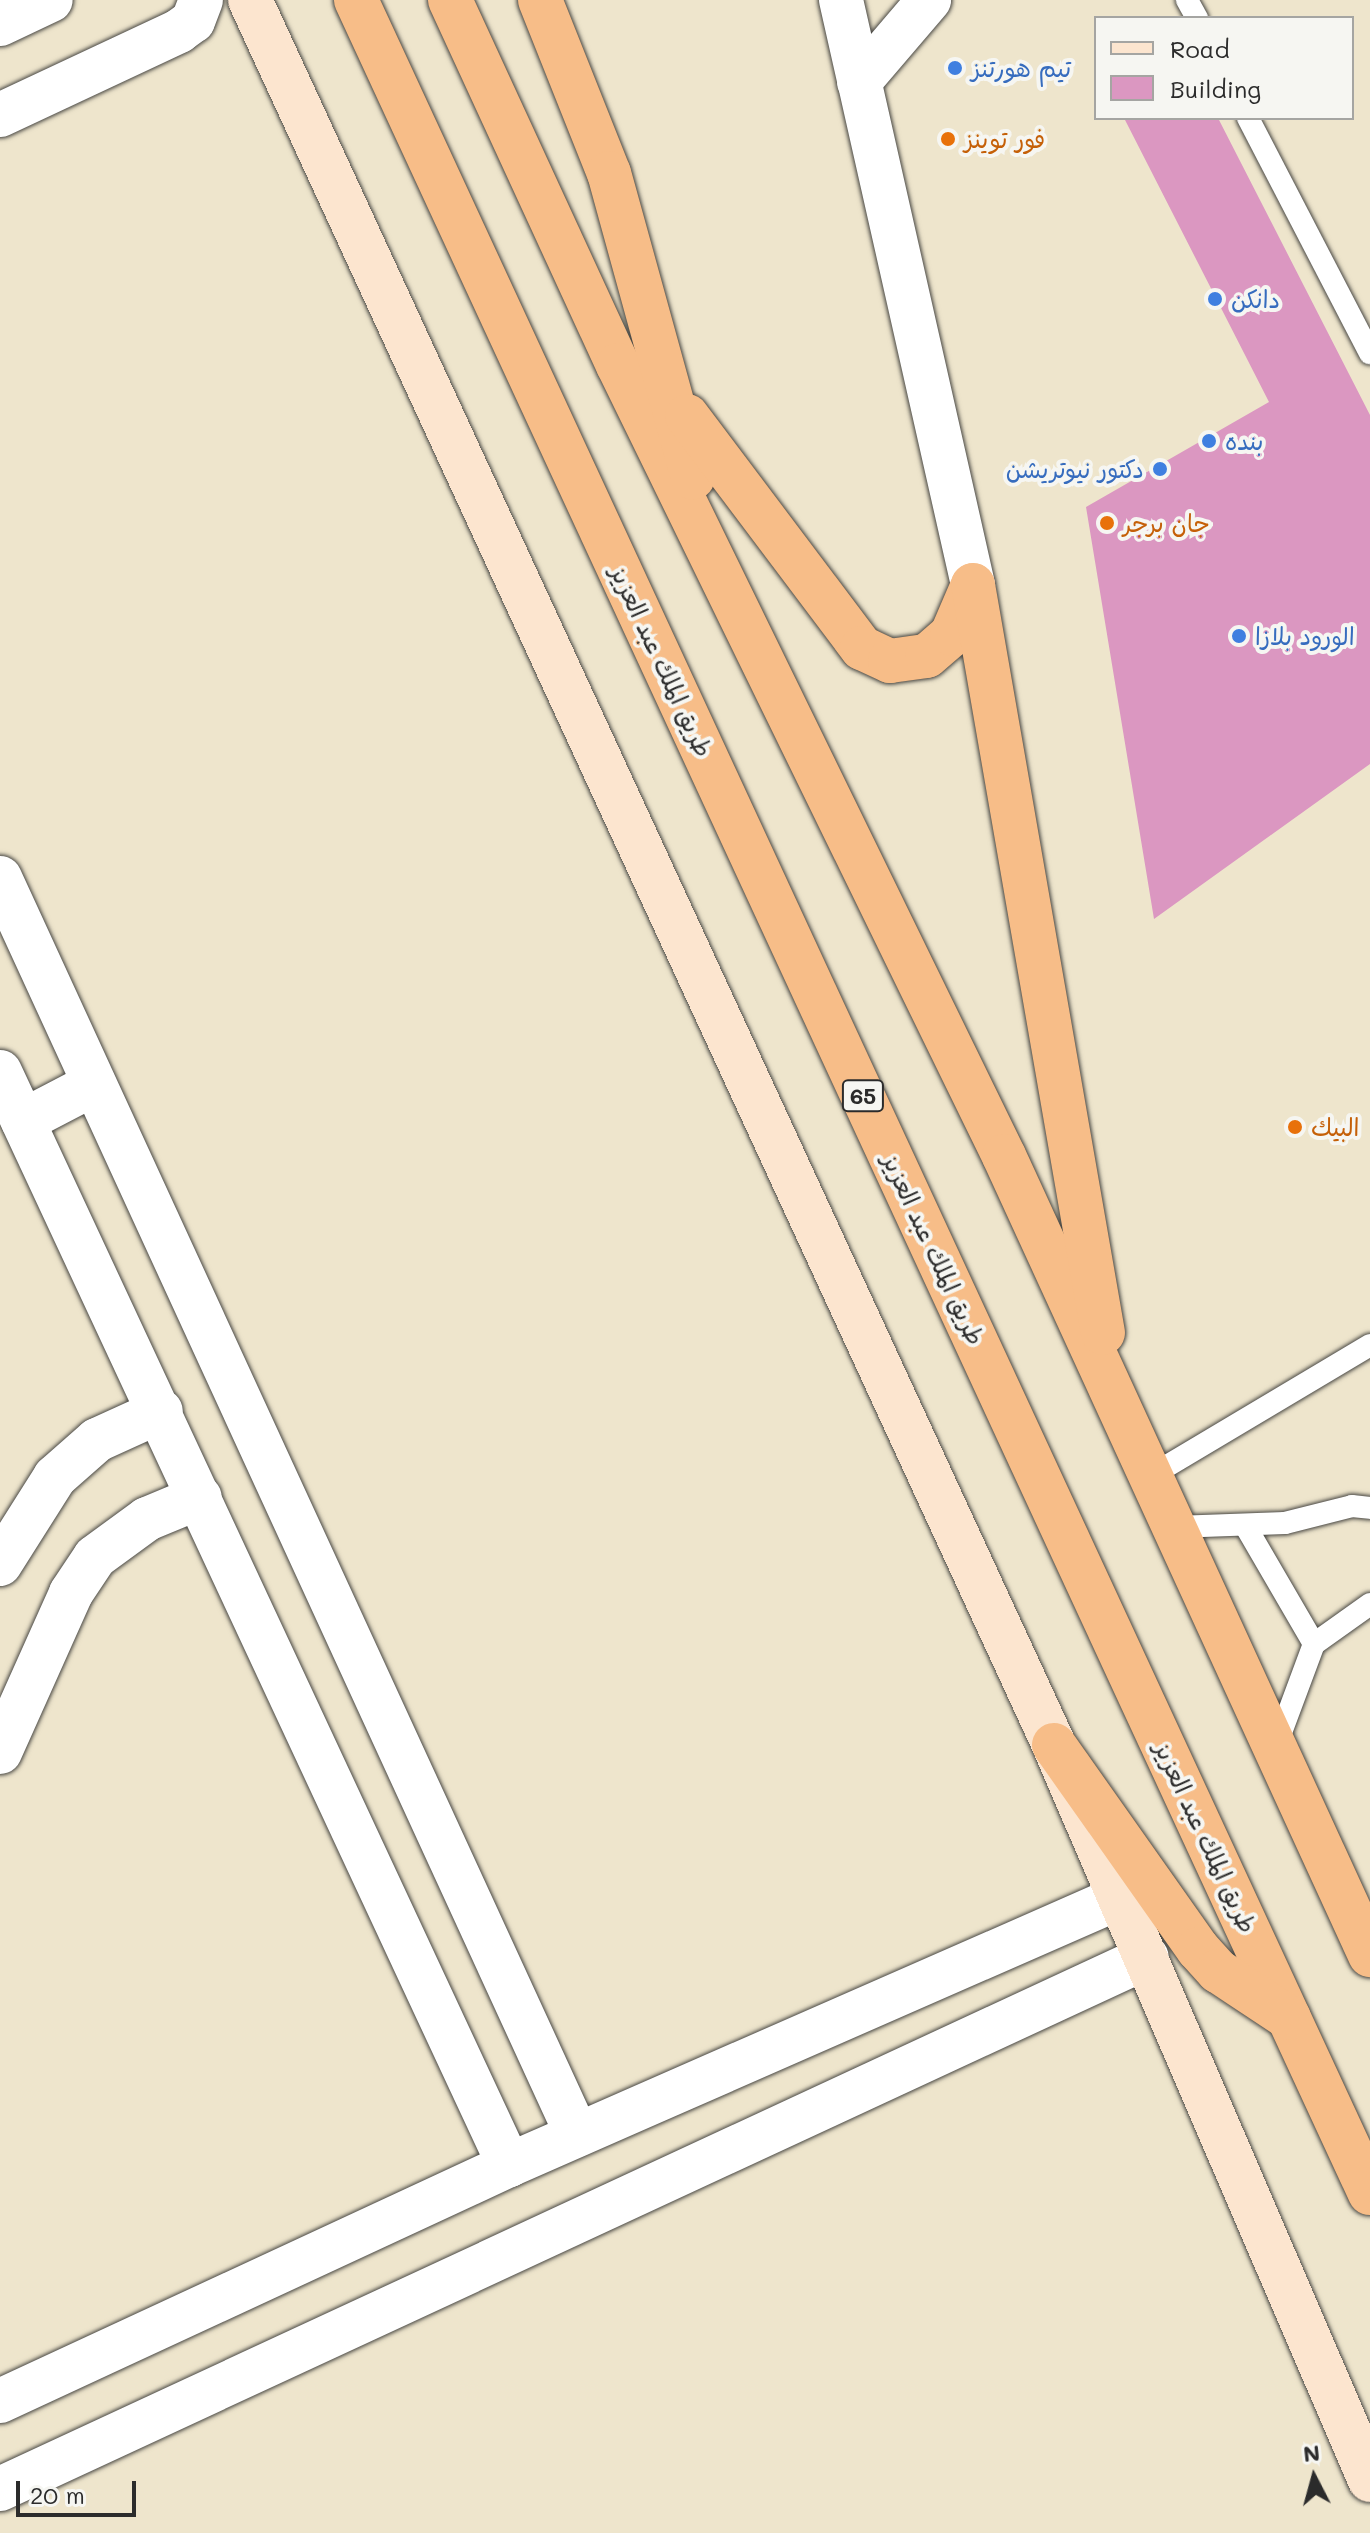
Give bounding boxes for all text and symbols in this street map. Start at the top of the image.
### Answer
legend [1094,16,1354,120]
text: Road [1170,33,1230,64]
place label: تيم هورتنز [971,54,1071,82]
marker: تيم هورتنز [946,59,964,77]
text: Building [1170,73,1261,104]
place label: فور توينز [964,125,1045,153]
marker: فور توينز [939,130,957,148]
place label: دانكن [1231,285,1280,313]
marker: دانكن [1206,290,1224,308]
place label: بنده [1225,427,1264,455]
marker: بنده [1200,432,1218,450]
place label: دكتور نيوتريشن [1006,455,1144,483]
marker: دكتور نيوتريشن [1151,460,1169,478]
place label: جان برجر [1123,509,1210,537]
marker: جان برجر [1098,514,1116,532]
street label: طريق الملك عبد العزيز [605,561,719,761]
place label: الورود بلازا [1255,622,1355,650]
marker: الورود بلازا [1230,627,1248,645]
road number: 65 [841,1078,885,1114]
place label: البيك [1311,1113,1360,1141]
marker: البيك [1286,1118,1304,1136]
street label: طريق الملك عبد العزيز [877,1149,991,1349]
street label: طريق الملك عبد العزيز [1149,1737,1263,1937]
north arrow [1274,2437,1354,2517]
text: N [1302,2437,1321,2468]
scale bar [20,2465,140,2515]
text: 20 m [30,2479,85,2510]

